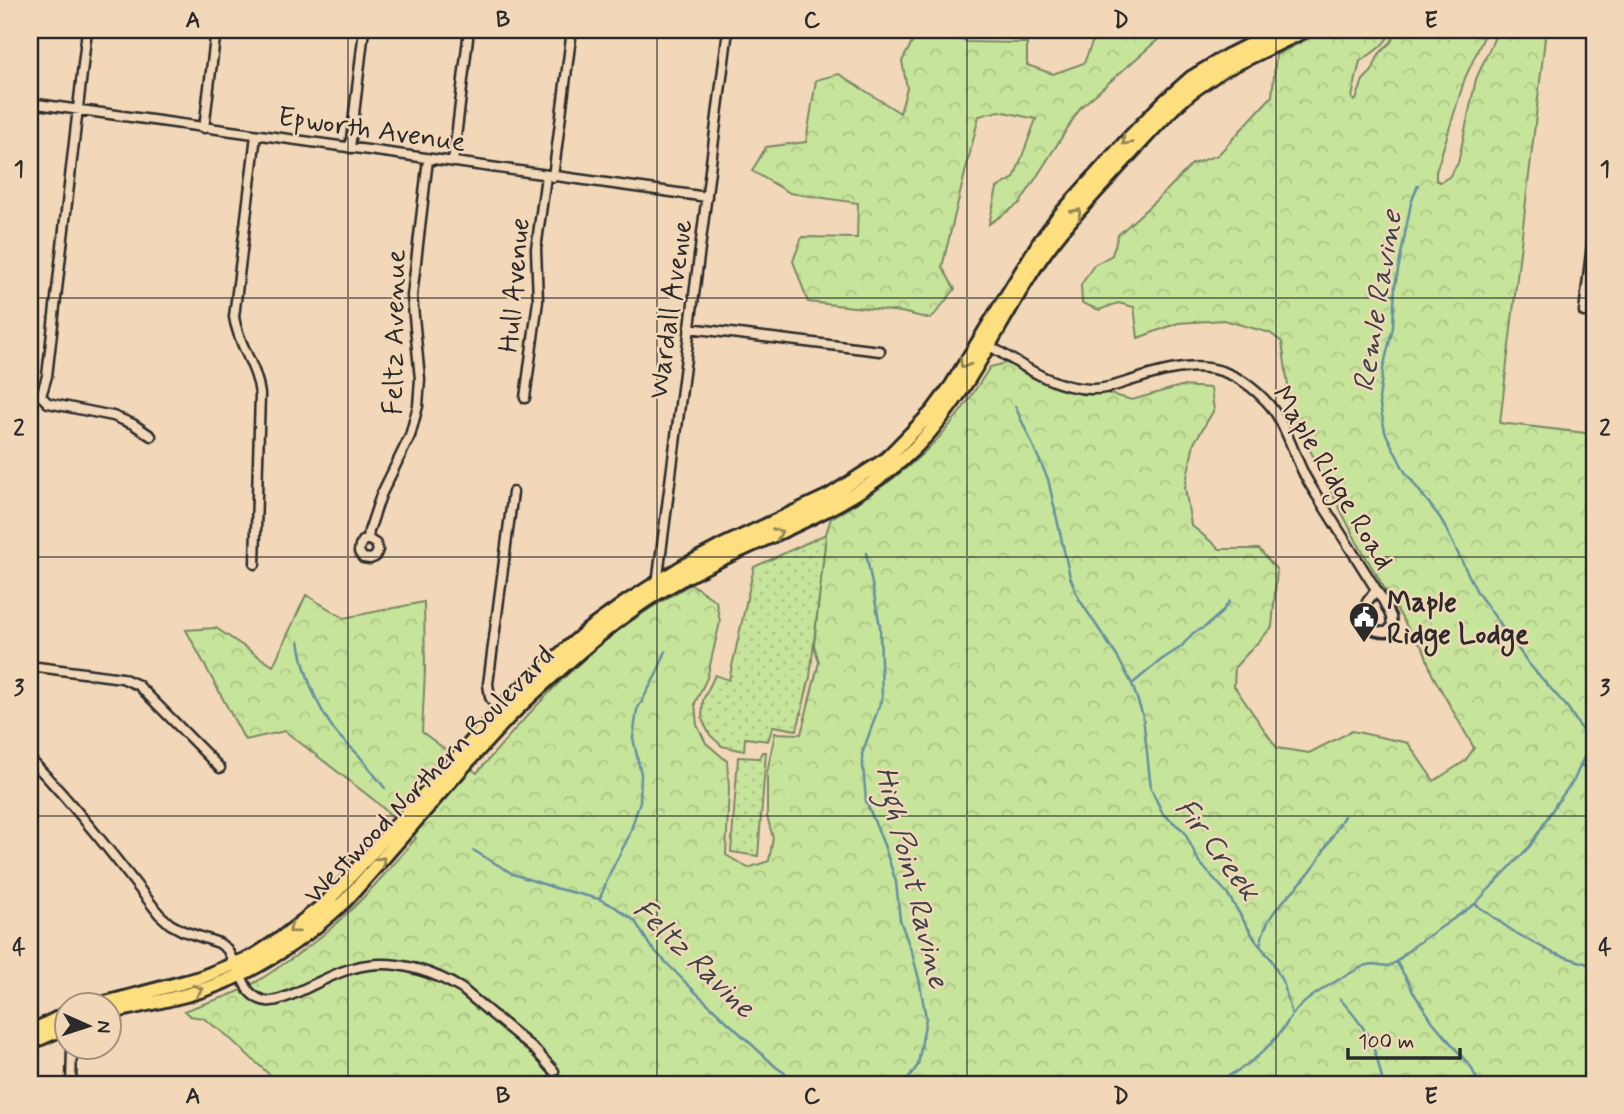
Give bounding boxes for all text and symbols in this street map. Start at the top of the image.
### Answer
text: A [185,6,201,36]
text: B [496,6,511,36]
text: C [804,6,821,36]
text: D [1113,6,1129,36]
text: E [1424,6,1438,36]
street label: Epworth Avenue [275,99,468,162]
one-way arrow [1122,133,1135,146]
text: 1 [14,155,24,185]
text: 1 [1600,155,1610,185]
water label: Remle Ravine [1345,206,1412,395]
one-way arrow [1068,208,1081,221]
street label: Hull Avenue [491,216,540,354]
street label: Wardall Avenue [641,217,702,402]
street label: Feltz Avenue [376,249,415,415]
one-way arrow [960,357,973,370]
street label: Maple Ridge Road [1261,379,1401,578]
text: 2 [13,414,25,444]
text: 2 [1599,414,1611,444]
one-way arrow [771,527,783,541]
place label: Maple Ridge Lodge [1387,585,1529,657]
public building icon: Maple Ridge Lodge [1347,600,1381,644]
street label: Westwood Northern Boulevard [296,638,563,913]
text: 3 [14,674,25,704]
text: 3 [1600,674,1611,704]
water label: High Point Ravine [861,762,958,994]
water label: Fir Creek [1165,791,1269,910]
one-way arrow [373,856,385,869]
water label: Feltz Ravine [624,891,764,1028]
one-way arrow [288,921,301,933]
text: 4 [12,933,26,963]
text: 4 [1598,933,1612,963]
one-way arrow [192,984,204,999]
north arrow [52,992,122,1062]
scale bar [1348,1016,1460,1060]
text: N [91,1020,116,1034]
text: 100 m [1358,1028,1414,1056]
text: A [185,1082,201,1112]
text: B [496,1082,511,1112]
text: C [804,1082,821,1112]
text: D [1113,1082,1129,1112]
text: E [1424,1082,1438,1112]

